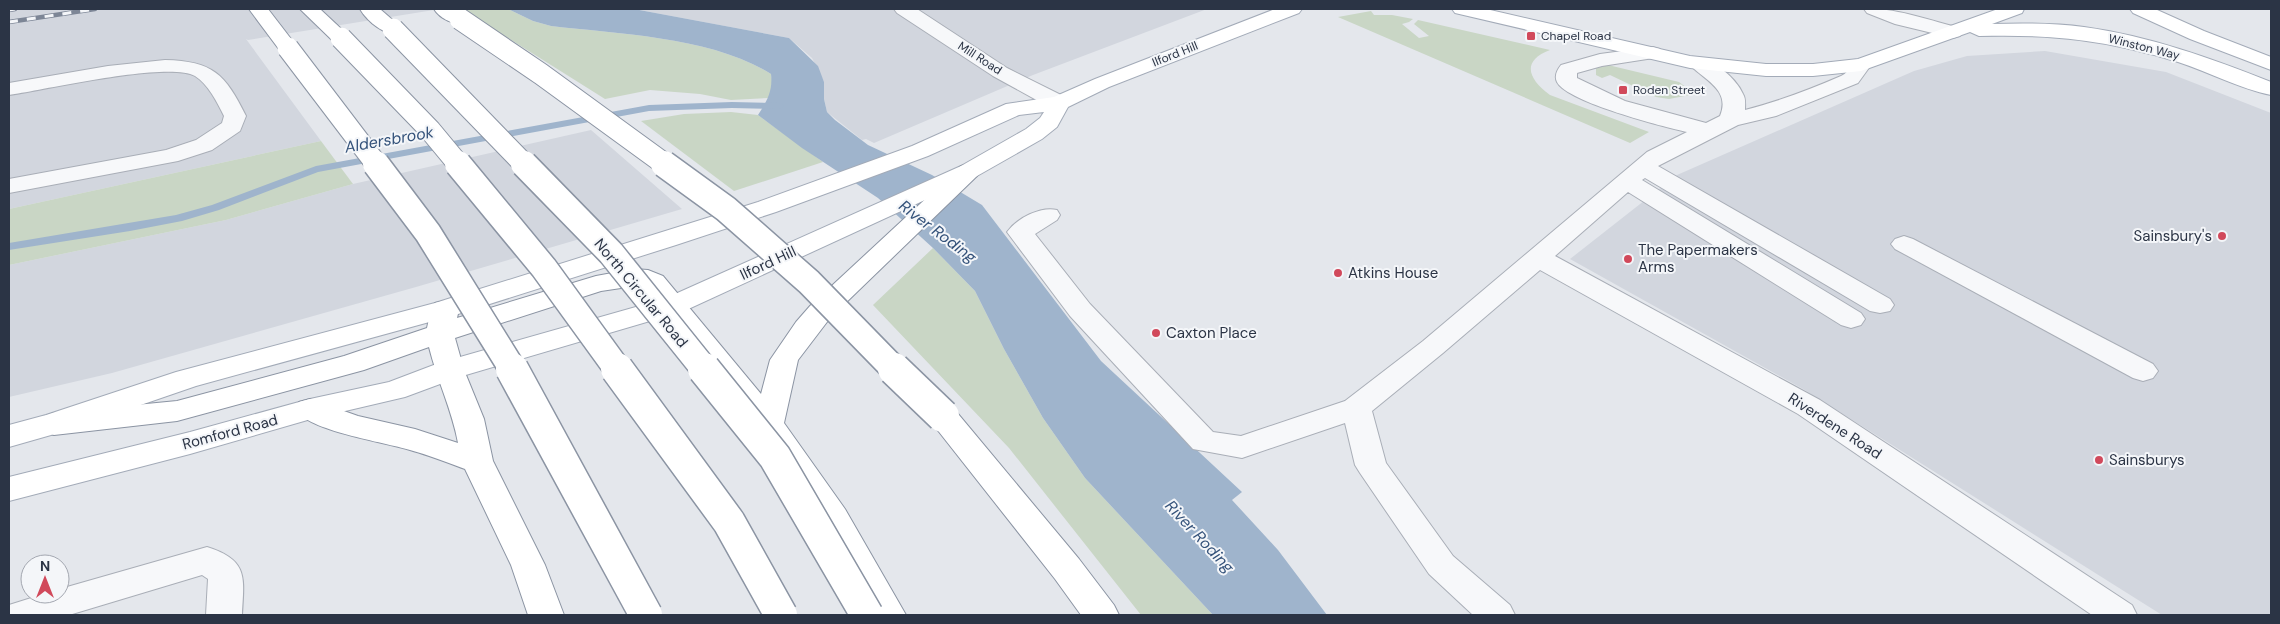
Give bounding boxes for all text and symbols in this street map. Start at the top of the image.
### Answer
place label: Chapel Road [1541,28,1611,44]
marker: Chapel Road [1525,30,1537,42]
street label: Winston Way [2107,30,2182,64]
street label: Mill Road [955,38,1005,78]
street label: Ilford Hill [1150,38,1200,70]
place label: Roden Street [1633,82,1706,98]
marker: Roden Street [1617,84,1629,96]
water label: Aldersbrook [342,121,436,158]
water label: River Roding [895,195,982,268]
place label: Sainsbury's [2134,226,2212,246]
marker: Sainsbury's [2216,230,2228,242]
street label: North Circular Road [590,234,692,352]
place label: The Papermakers Arms [1638,240,1758,277]
street label: Ilford Hill [737,241,799,285]
marker: The Papermakers Arms [1622,253,1634,265]
place label: Atkins House [1348,263,1438,283]
marker: Atkins House [1332,267,1344,279]
place label: Caxton Place [1166,323,1257,343]
marker: Caxton Place [1150,327,1162,339]
street label: Riverdene Road [1784,388,1886,464]
street label: Romford Road [180,410,280,454]
place label: Sainsburys [2109,450,2185,470]
marker: Sainsburys [2093,454,2105,466]
water label: River Roding [1161,496,1239,578]
north arrow [20,554,70,604]
text: N [40,557,50,575]

